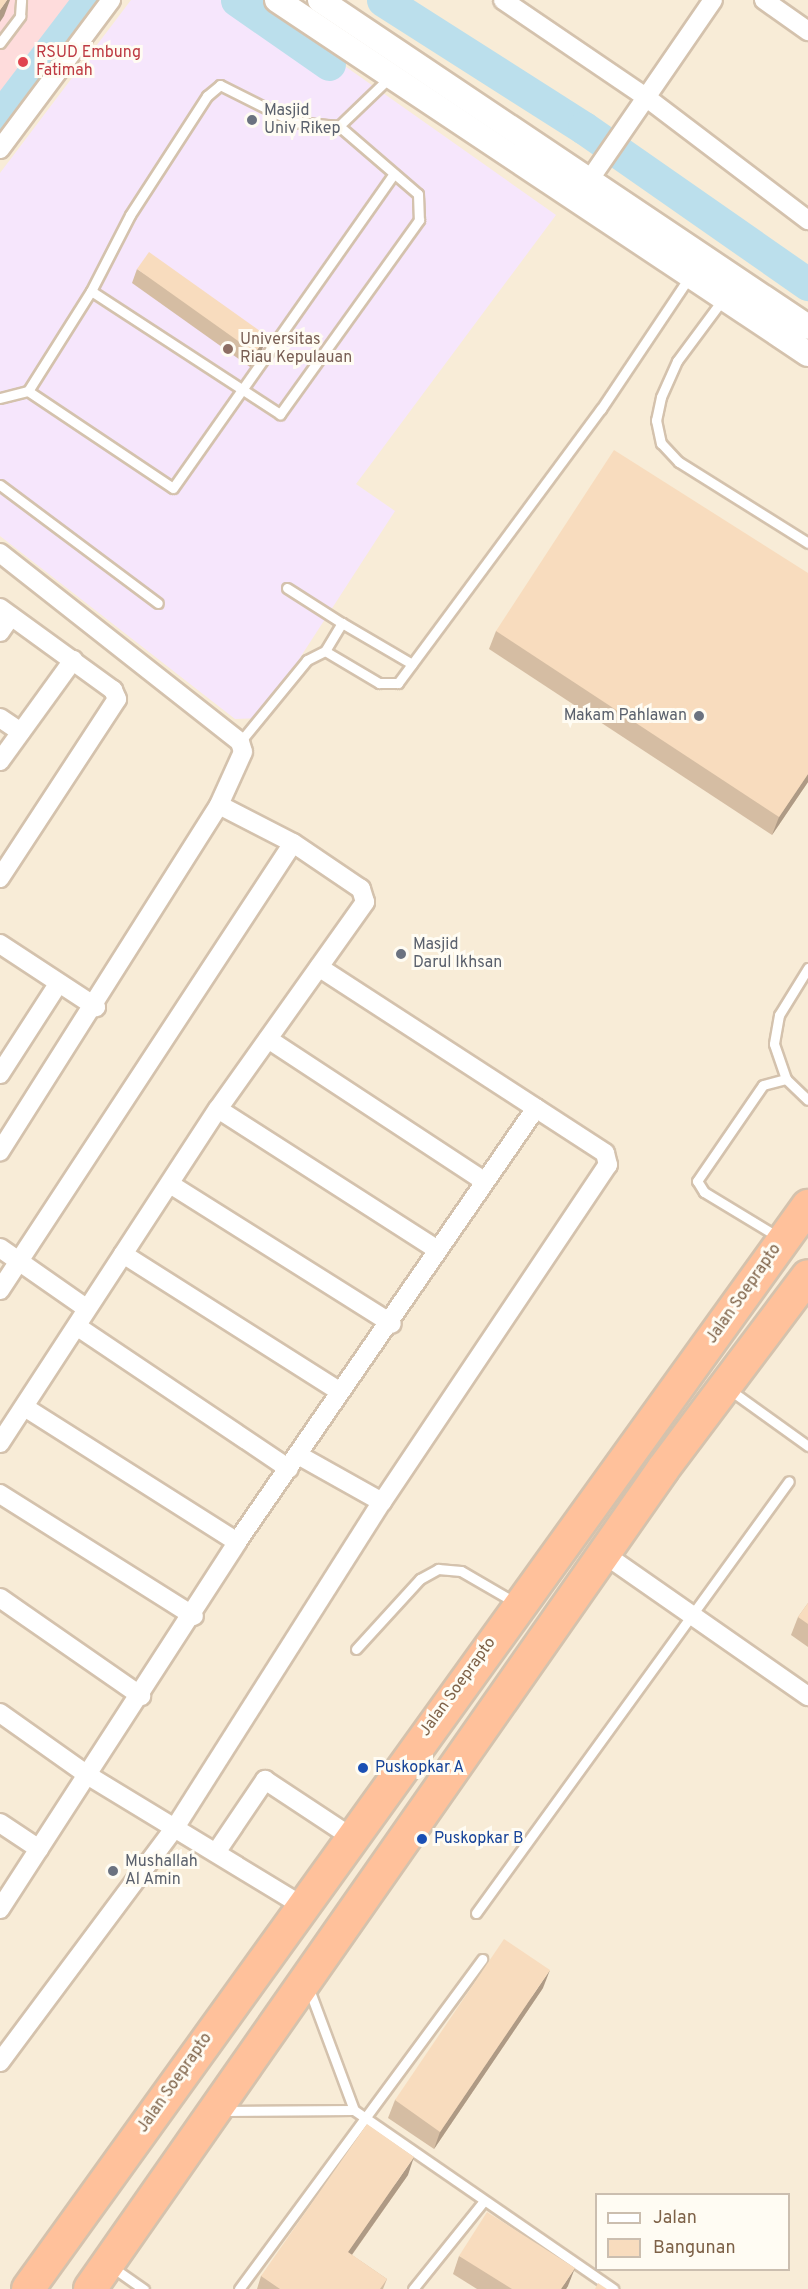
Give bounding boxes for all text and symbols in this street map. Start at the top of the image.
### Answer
place label: RSUD Embung Fatimah [36,43,141,81]
marker: RSUD Embung Fatimah [14,53,32,71]
place label: Masjid Univ Rikep [264,101,341,139]
marker: Masjid Univ Rikep [245,113,259,127]
place label: Universitas Riau Kepulauan [240,330,352,368]
marker: Universitas Riau Kepulauan [221,342,235,356]
place label: Makam Pahlawan [564,706,687,726]
marker: Makam Pahlawan [692,709,706,723]
place label: Masjid Darul Ikhsan [413,935,502,973]
marker: Masjid Darul Ikhsan [394,947,408,961]
street label: Jalan Soeprapto [703,1241,785,1347]
street label: Jalan Soeprapto [416,1634,500,1740]
place label: Puskopkar A [375,1758,465,1778]
marker: Puskopkar A [356,1761,370,1775]
place label: Puskopkar B [434,1829,523,1849]
marker: Puskopkar B [415,1832,429,1846]
place label: Mushallah Al Amin [125,1852,198,1890]
marker: Mushallah Al Amin [106,1864,120,1878]
street label: Jalan Soeprapto [134,2030,216,2136]
legend [595,2193,790,2271]
text: Jalan [653,2207,697,2230]
text: Bangunan [653,2237,736,2260]

